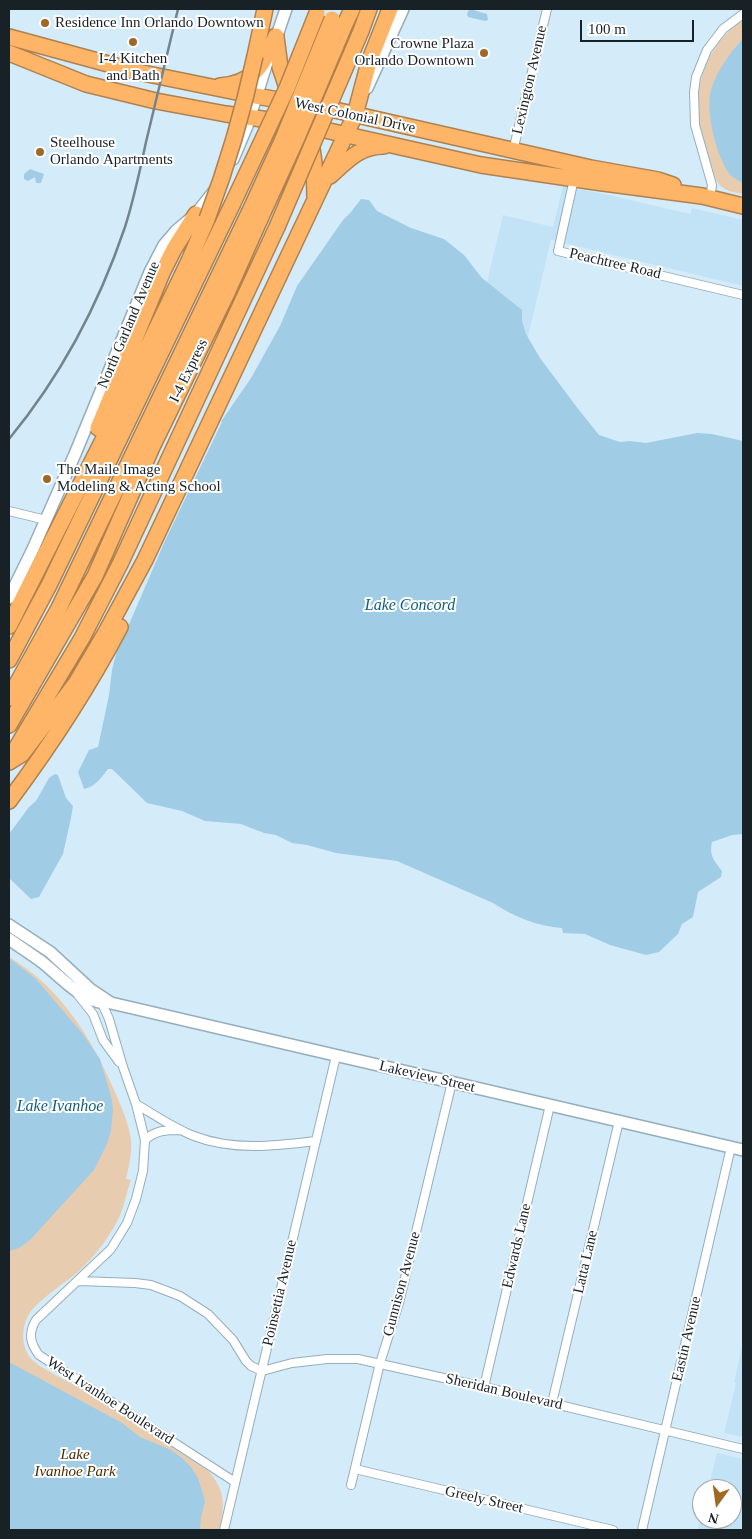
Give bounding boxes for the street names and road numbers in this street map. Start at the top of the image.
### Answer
street label: Lexington Avenue [509,24,551,136]
street label: West Colonial Drive [293,94,417,138]
street label: Peachtree Road [567,245,663,283]
street label: North Garland Avenue [94,259,164,391]
street label: I-4 Express [166,336,212,406]
street label: Lakeview Street [377,1057,477,1097]
street label: Edwards Lane [499,1202,535,1290]
street label: Latta Lane [570,1229,602,1295]
street label: Gunnison Avenue [379,1230,425,1338]
street label: Poinsettia Avenue [259,1238,301,1348]
street label: Eastin Avenue [668,1295,706,1383]
street label: West Ivanhoe Boulevard [43,1353,177,1449]
street label: Sheridan Boulevard [444,1370,564,1414]
street label: Greely Street [443,1482,525,1518]

